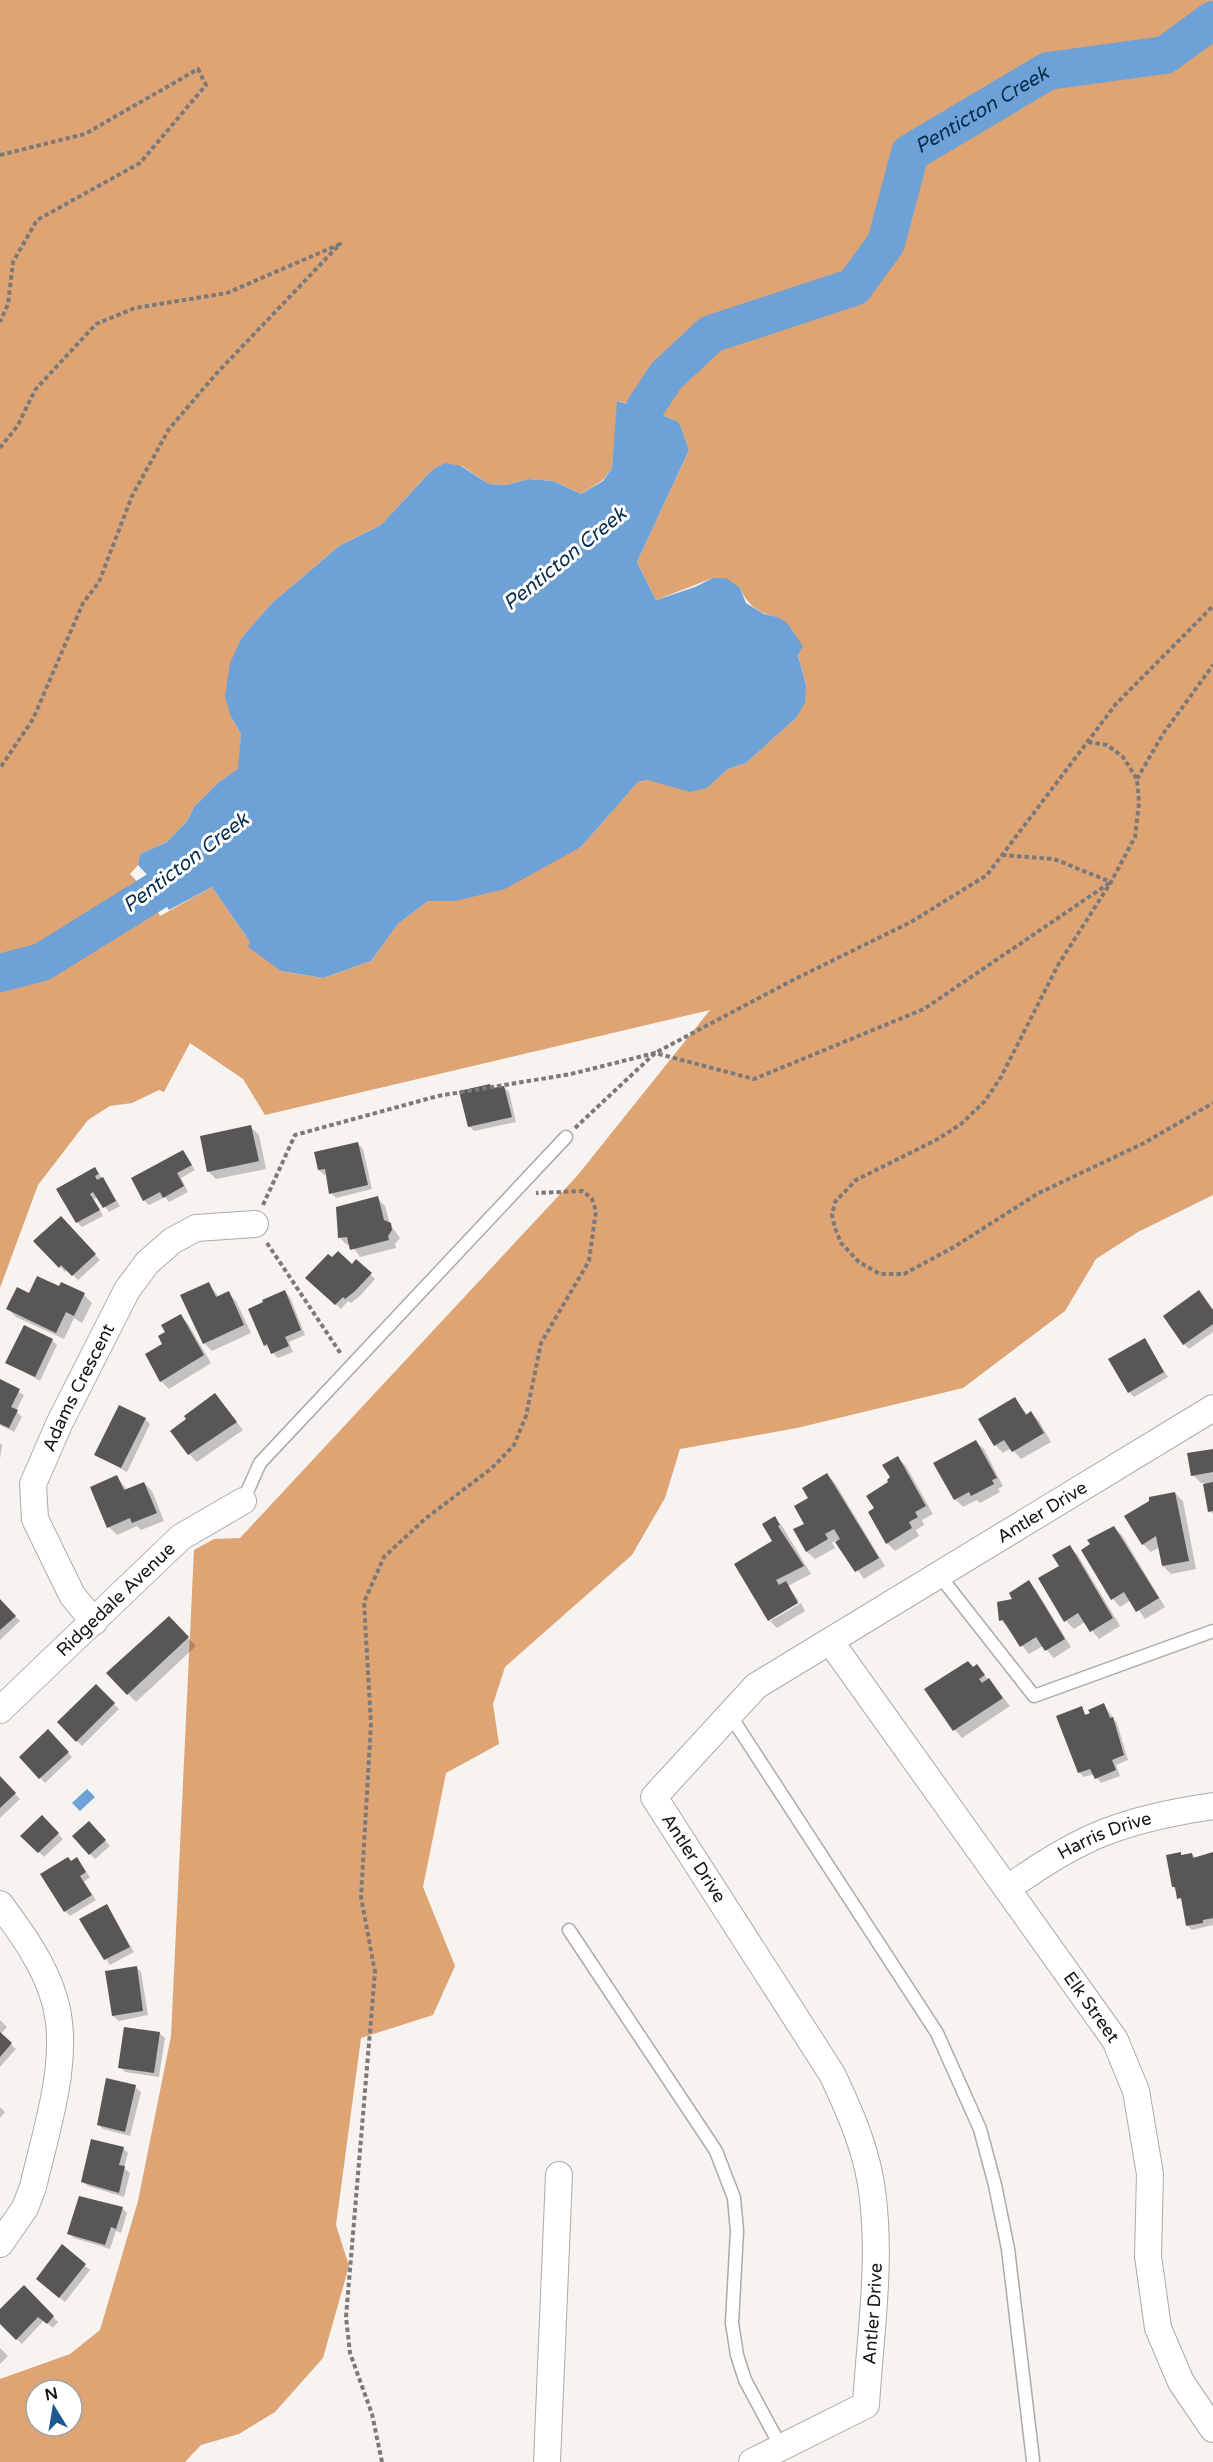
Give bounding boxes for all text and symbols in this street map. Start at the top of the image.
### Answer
water label: Penticton Creek [911,60,1055,159]
water label: Penticton Creek [499,501,633,616]
water label: Penticton Creek [118,807,255,918]
street label: Adams Crescent [38,1320,119,1455]
street label: Antler Drive [993,1476,1091,1548]
street label: Ridgedale Avenue [52,1538,179,1661]
street label: Harris Drive [1054,1807,1154,1864]
street label: Antler Drive [657,1809,731,1907]
street label: Elk Street [1059,1967,1124,2047]
street label: Antler Drive [858,2263,887,2365]
north arrow [24,2378,84,2438]
text: N [43,2383,60,2405]

